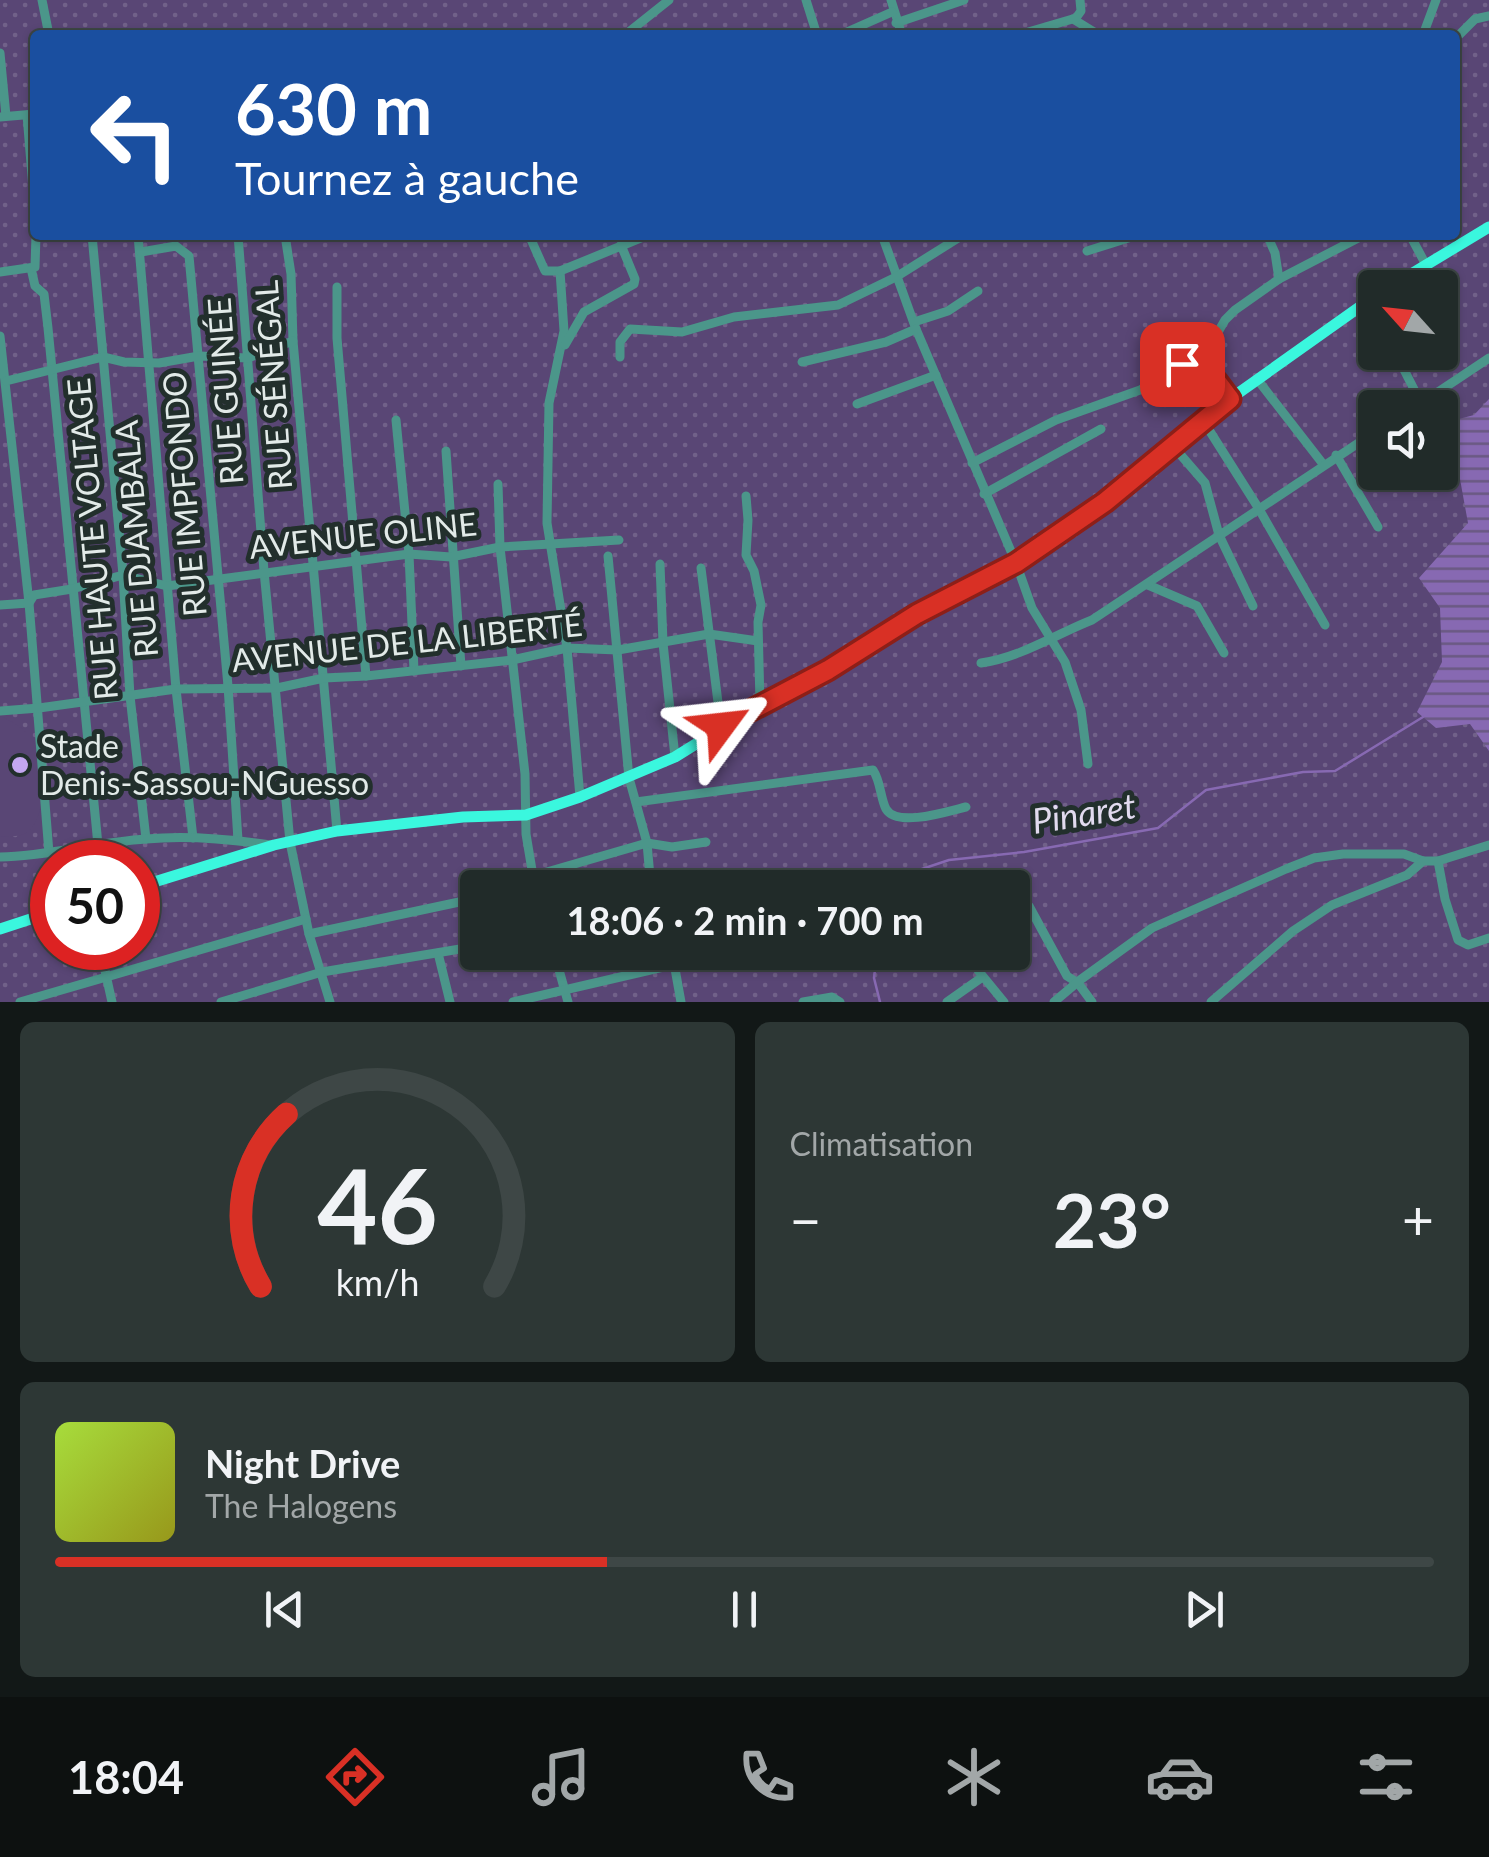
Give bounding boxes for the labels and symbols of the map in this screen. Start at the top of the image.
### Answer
north arrow [1358,270,1458,370]
street label: RUE SÉNÉGAL [246,279,299,491]
street label: RUE GUINÉE [199,296,250,486]
pin [1140,322,1225,407]
street label: RUE IMPFONDO [153,370,214,618]
street label: RUE HAUTE VOLTAGE [58,376,125,702]
street label: RUE DJAMBALA [106,419,165,659]
street label: AVENUE OLINE [247,503,479,566]
street label: AVENUE DE LA LIBERTÉ [230,604,584,679]
position arrow [669,674,773,778]
place label: Stade Denis-Sassou-NGuesso [40,726,369,802]
marker: Stade Denis-Sassou-NGuesso [9,754,31,776]
water label: Pinaret [1029,783,1139,841]
speed limit sign: 50 [30,840,160,970]

